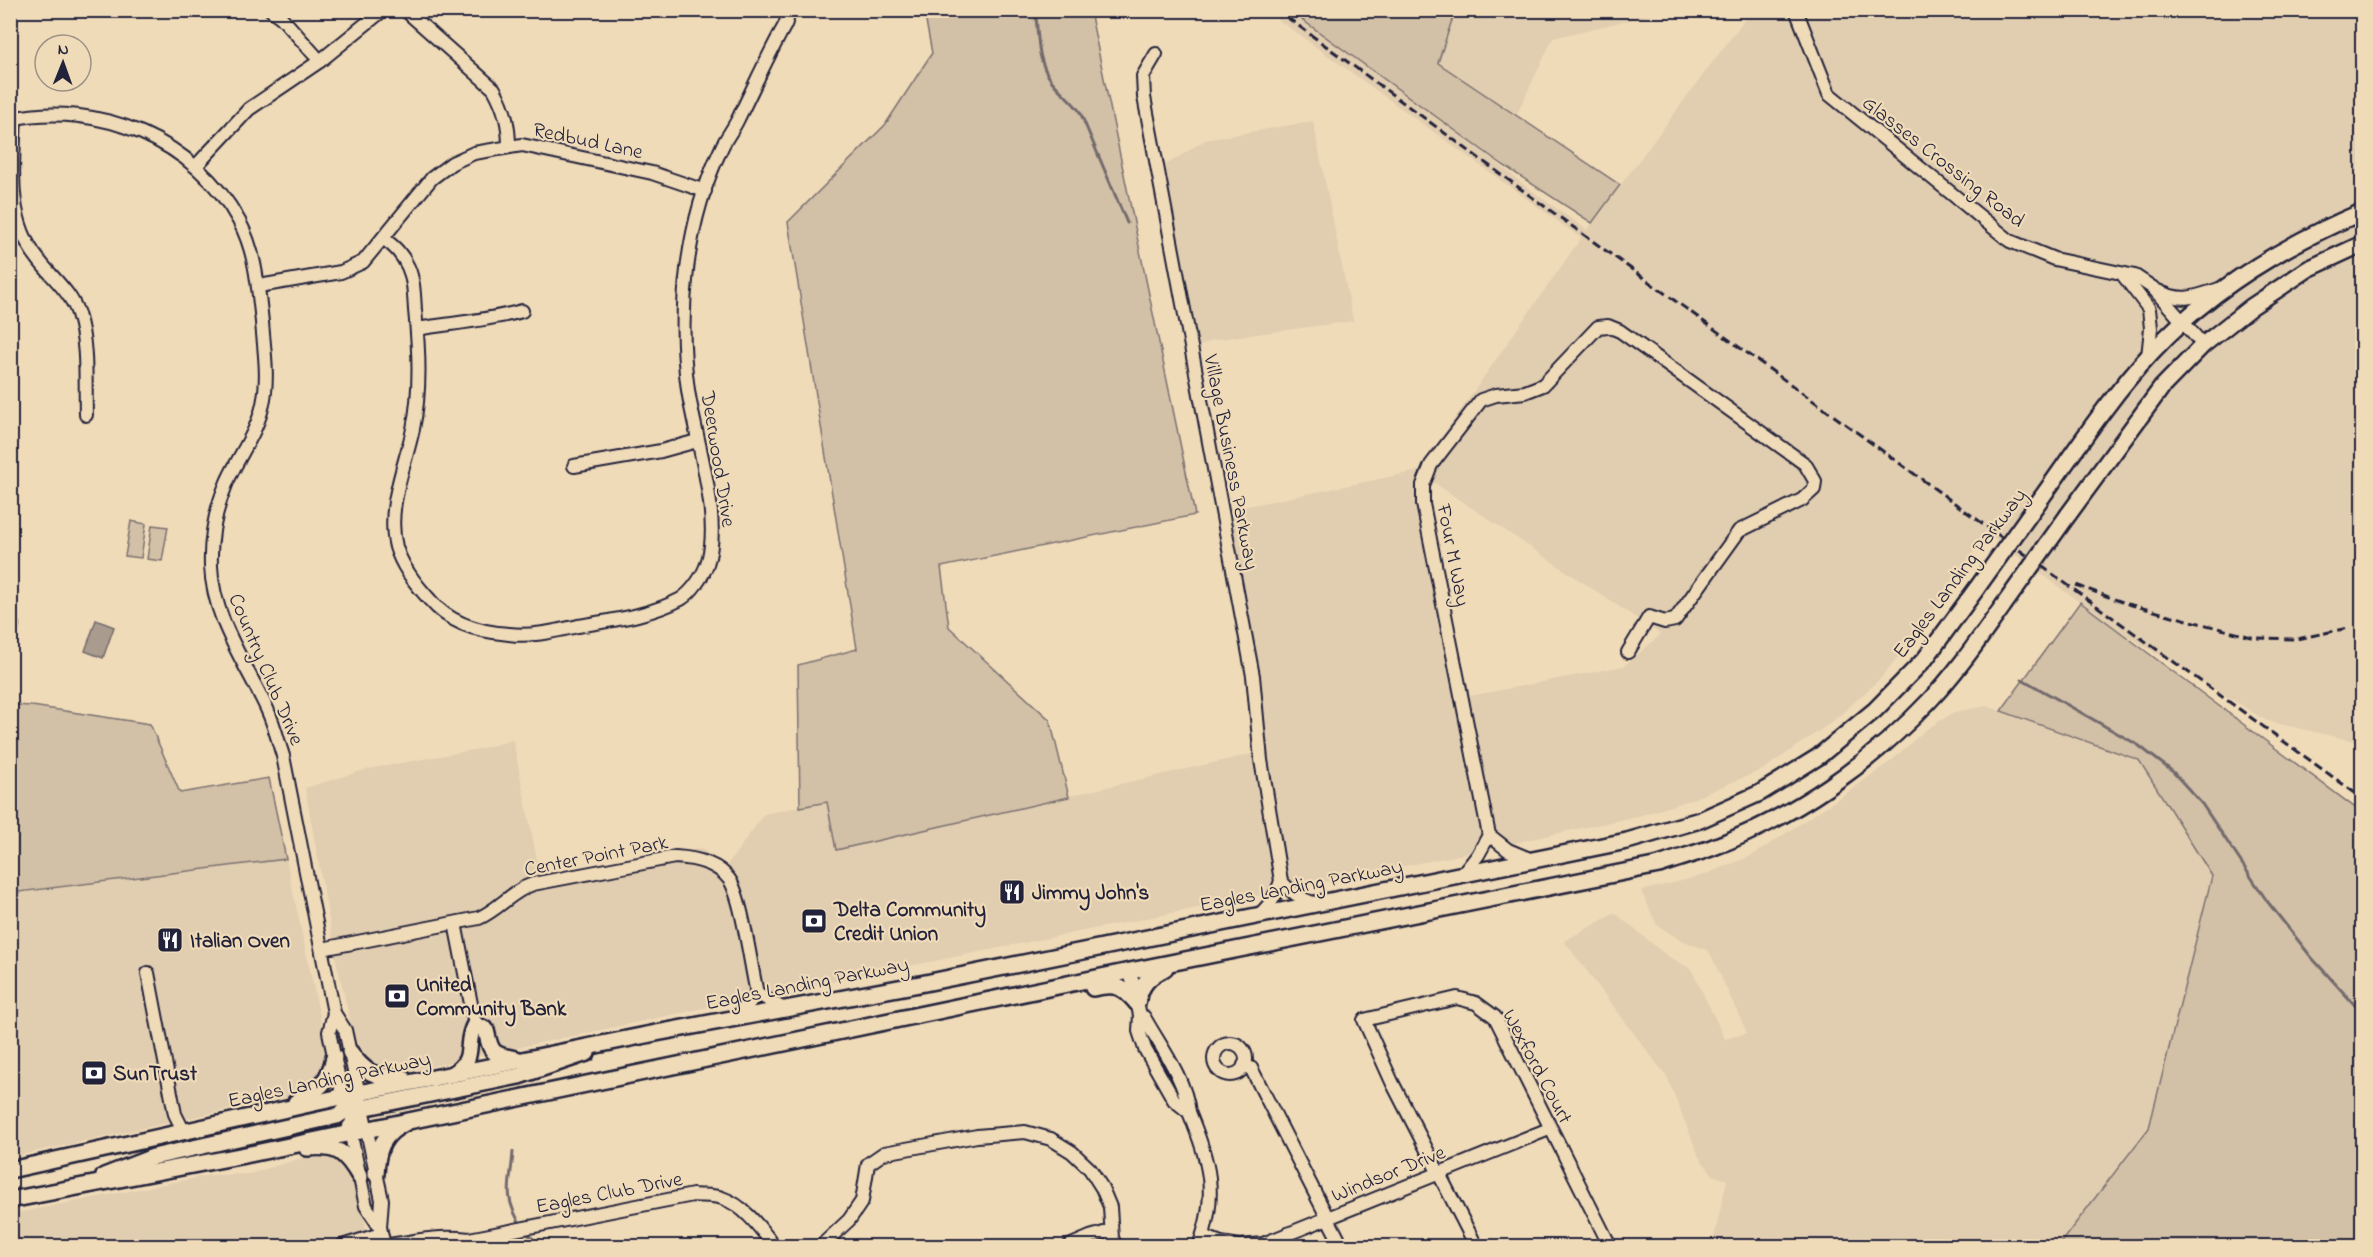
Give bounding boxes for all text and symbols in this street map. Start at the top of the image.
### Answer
north arrow [33,33,93,93]
text: N [58,38,69,62]
street label: Glasses Crossing Road [1854,89,2031,238]
street label: Redbud Lane [530,116,646,168]
street label: Village Business Parkway [1192,351,1266,573]
street label: Deerwood Drive [691,388,743,530]
street label: Eagles Landing Parkway [1887,483,2036,667]
street label: Four M Way [1425,501,1477,609]
street label: Country Club Drive [218,589,311,752]
street label: Center Point Park [522,828,672,886]
street label: Eagles Landing Parkway [1197,853,1406,923]
restaurant icon: Jimmy John's [997,877,1027,907]
place label: Jimmy John's [1032,879,1150,911]
place label: Delta Community Credit Union [833,896,986,950]
bank icon: Delta Community Credit Union [799,906,829,936]
restaurant icon: Italian Oven [155,925,185,955]
place label: Italian Oven [190,927,290,957]
street label: Eagles Landing Parkway [703,951,912,1021]
place label: United Community Bank [416,971,567,1027]
bank icon: United Community Bank [382,981,412,1011]
street label: Wexford Court [1493,1004,1579,1130]
street label: Eagles Landing Parkway [225,1045,434,1119]
bank icon: SunTrust [79,1058,109,1088]
place label: SunTrust [113,1060,198,1090]
street label: Windsor Drive [1327,1138,1451,1211]
street label: Eagles Club Drive [534,1165,686,1225]

